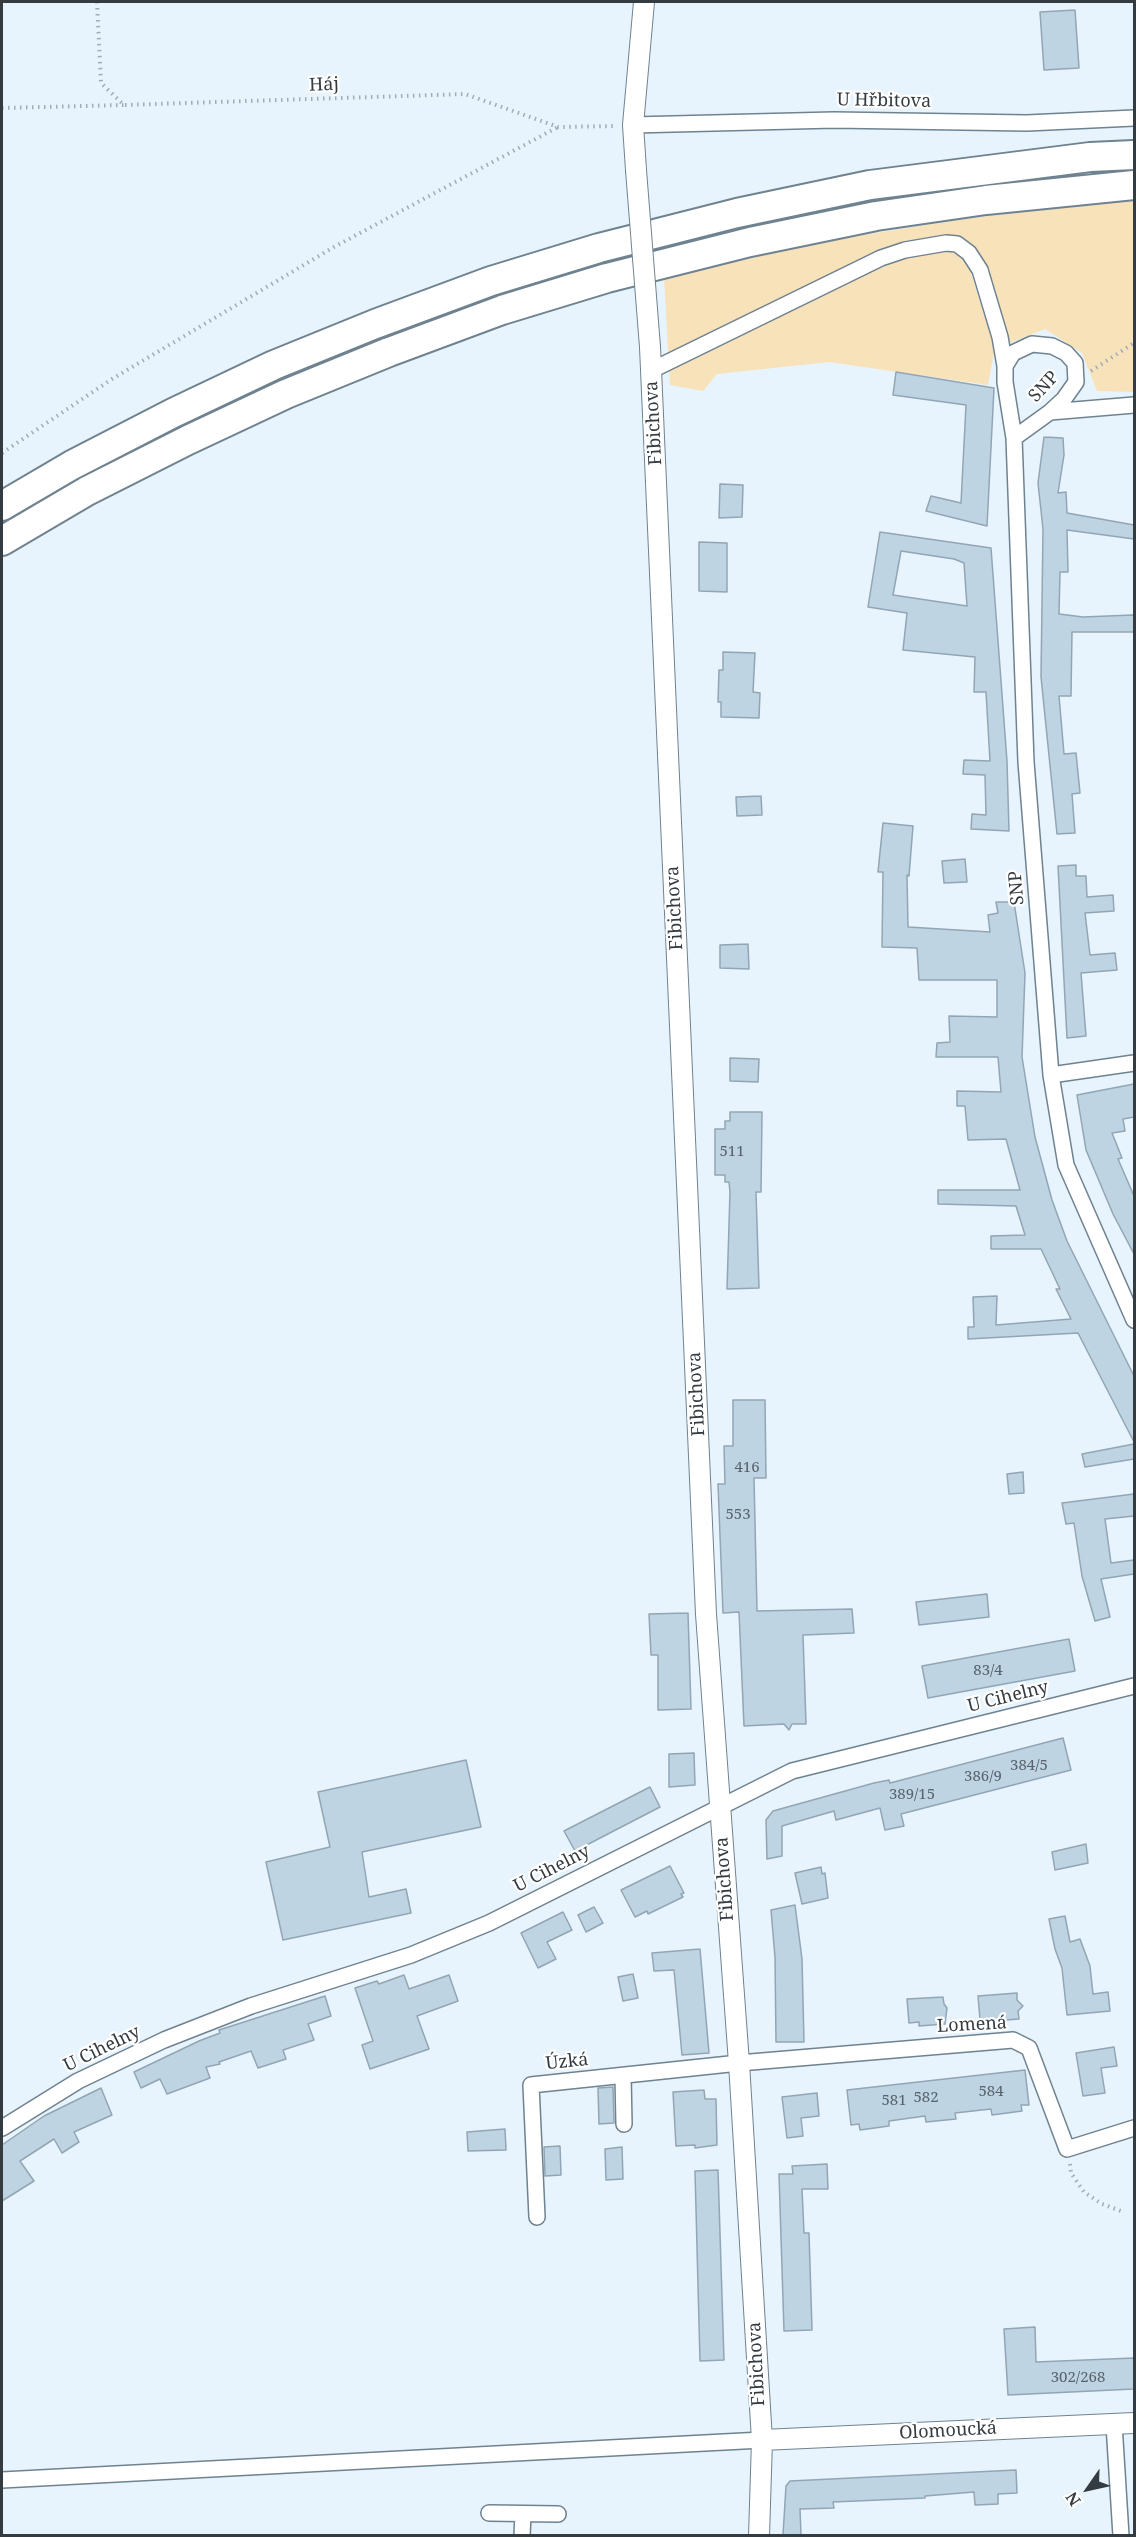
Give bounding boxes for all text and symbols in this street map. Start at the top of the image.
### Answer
street label: Háj [309,74,339,96]
street label: U Hřbitova [837,89,931,113]
street label: SNP [1024,367,1064,407]
street label: Fibichova [641,380,667,466]
street label: Fibichova [662,865,688,951]
street label: SNP [1005,870,1029,906]
house number: 511 [719,1143,745,1161]
street label: Fibichova [684,1351,710,1437]
house number: 416 [734,1459,760,1477]
house number: 553 [725,1506,751,1524]
house number: 83/4 [973,1662,1003,1680]
street label: U Cihelny [965,1677,1051,1717]
house number: 384/5 [1010,1757,1048,1775]
house number: 386/9 [964,1768,1002,1786]
house number: 389/15 [889,1786,935,1804]
street label: Fibichova [711,1836,739,1922]
street label: U Cihelny [510,1841,594,1897]
street label: Lomená [936,2012,1008,2038]
street label: U Cihelny [60,2021,144,2077]
street label: Úzká [545,2049,589,2075]
house number: 584 [978,2083,1004,2101]
house number: 582 [913,2089,939,2107]
house number: 581 [881,2092,907,2110]
street label: Fibichova [744,2321,770,2407]
house number: 302/268 [1051,2369,1105,2387]
street label: Olomoucká [899,2418,997,2444]
north arrow [1058,2459,1118,2519]
text: N [1060,2488,1086,2510]

